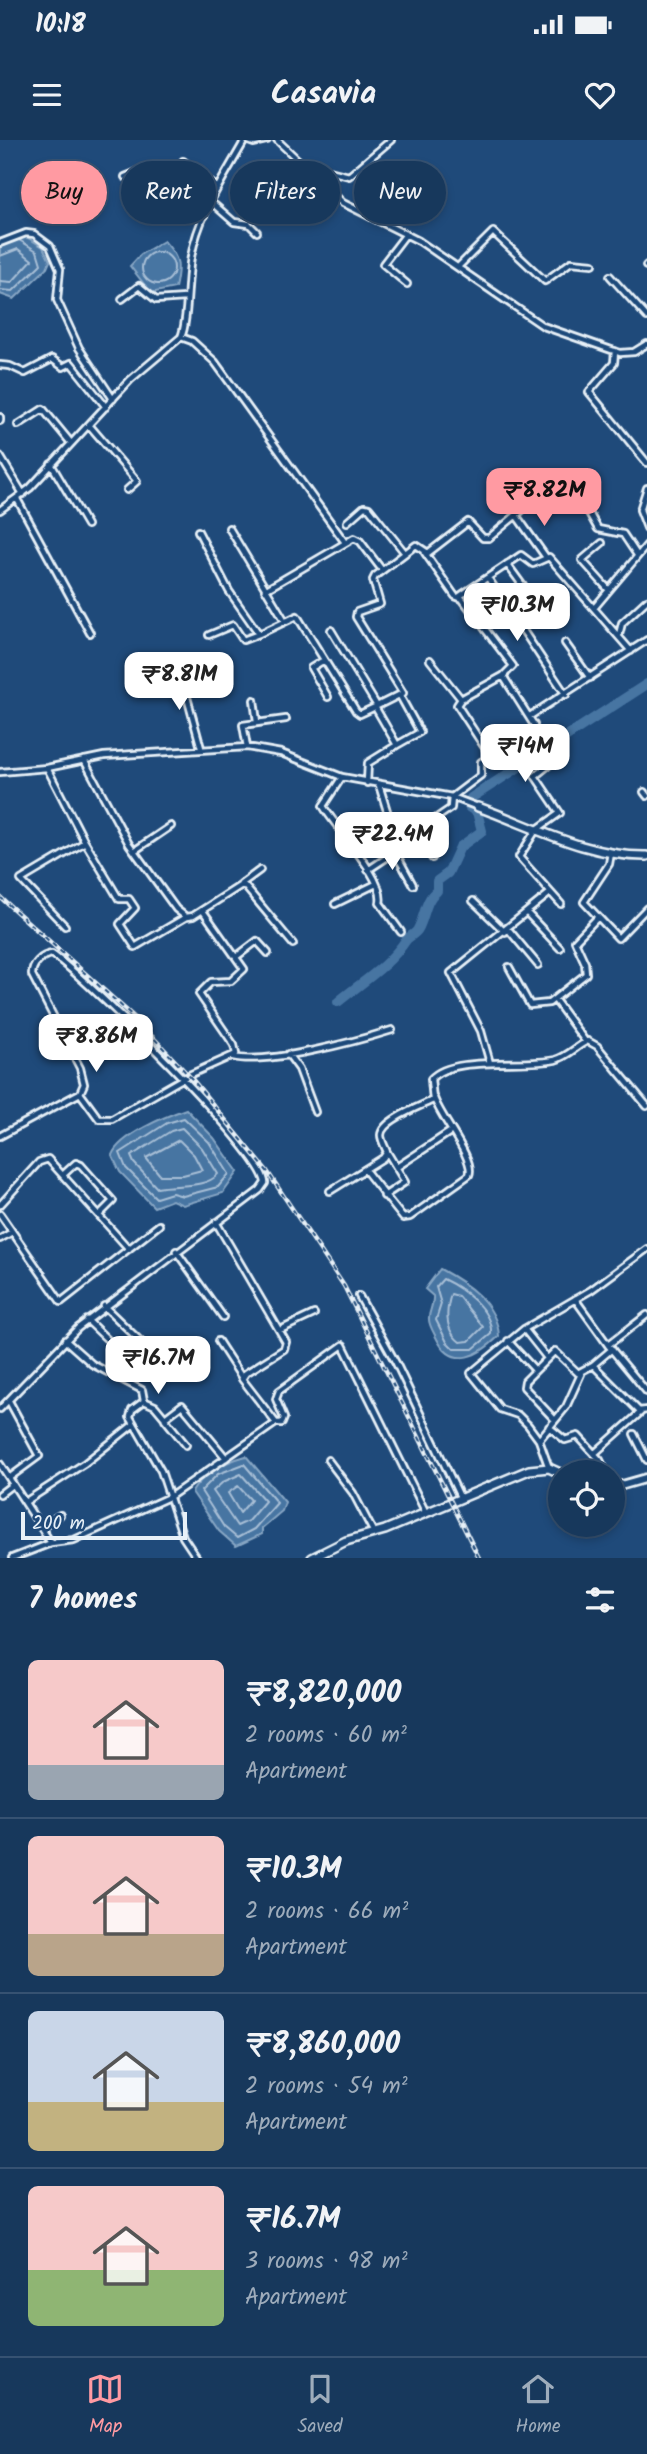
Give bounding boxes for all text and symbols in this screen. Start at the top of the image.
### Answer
text: 10:18 [35,4,86,46]
text: Casavia [271,69,376,120]
icon: menu [28,76,66,114]
icon: heart [581,76,619,114]
chip: Buy [21,161,107,224]
chip: Rent [121,161,216,224]
chip: Filters [230,161,340,224]
chip: New [354,161,446,224]
pin: ₹8.82M [487,468,601,528]
text: ₹8.82M [502,473,586,509]
pin: ₹10.3M [460,584,574,643]
text: ₹10.3M [480,588,554,624]
pin: ₹8.81M [122,652,236,712]
text: ₹8.81M [141,657,217,693]
pin: ₹14M [484,724,566,784]
text: ₹14M [497,729,553,765]
pin: ₹22.4M [335,812,449,872]
text: ₹22.4M [351,817,433,853]
pin: ₹8.86M [39,1014,153,1074]
text: ₹8.86M [55,1019,137,1055]
pin: ₹16.7M [101,1336,215,1396]
text: ₹16.7M [121,1341,195,1377]
map controls [548,1460,625,1537]
button: locate [548,1460,625,1537]
scale bar [21,1509,187,1541]
text: 200 m [32,1509,85,1539]
text: 7 homes [28,1576,138,1624]
icon: filters [581,1581,619,1619]
text: ₹8,820,000 [245,1670,401,1718]
icon: home [84,1688,168,1772]
text: 2 rooms · 60 m² [245,1718,407,1754]
text: Apartment [245,1754,347,1790]
text: ₹10.3M [245,1846,342,1894]
icon: home [84,1864,168,1948]
text: 2 rooms · 66 m² [245,1894,408,1930]
text: Apartment [245,1930,347,1966]
text: ₹8,860,000 [245,2021,400,2069]
icon: home [84,2039,168,2123]
text: 2 rooms · 54 m² [245,2069,408,2105]
text: Apartment [245,2105,347,2141]
text: ₹16.7M [245,2196,340,2244]
icon: home [84,2214,168,2298]
text: 3 rooms · 98 m² [245,2244,408,2280]
text: Apartment [245,2280,347,2316]
tab: Map [86,2370,124,2442]
tab: Saved [297,2370,343,2442]
tab: Home [515,2370,561,2442]

